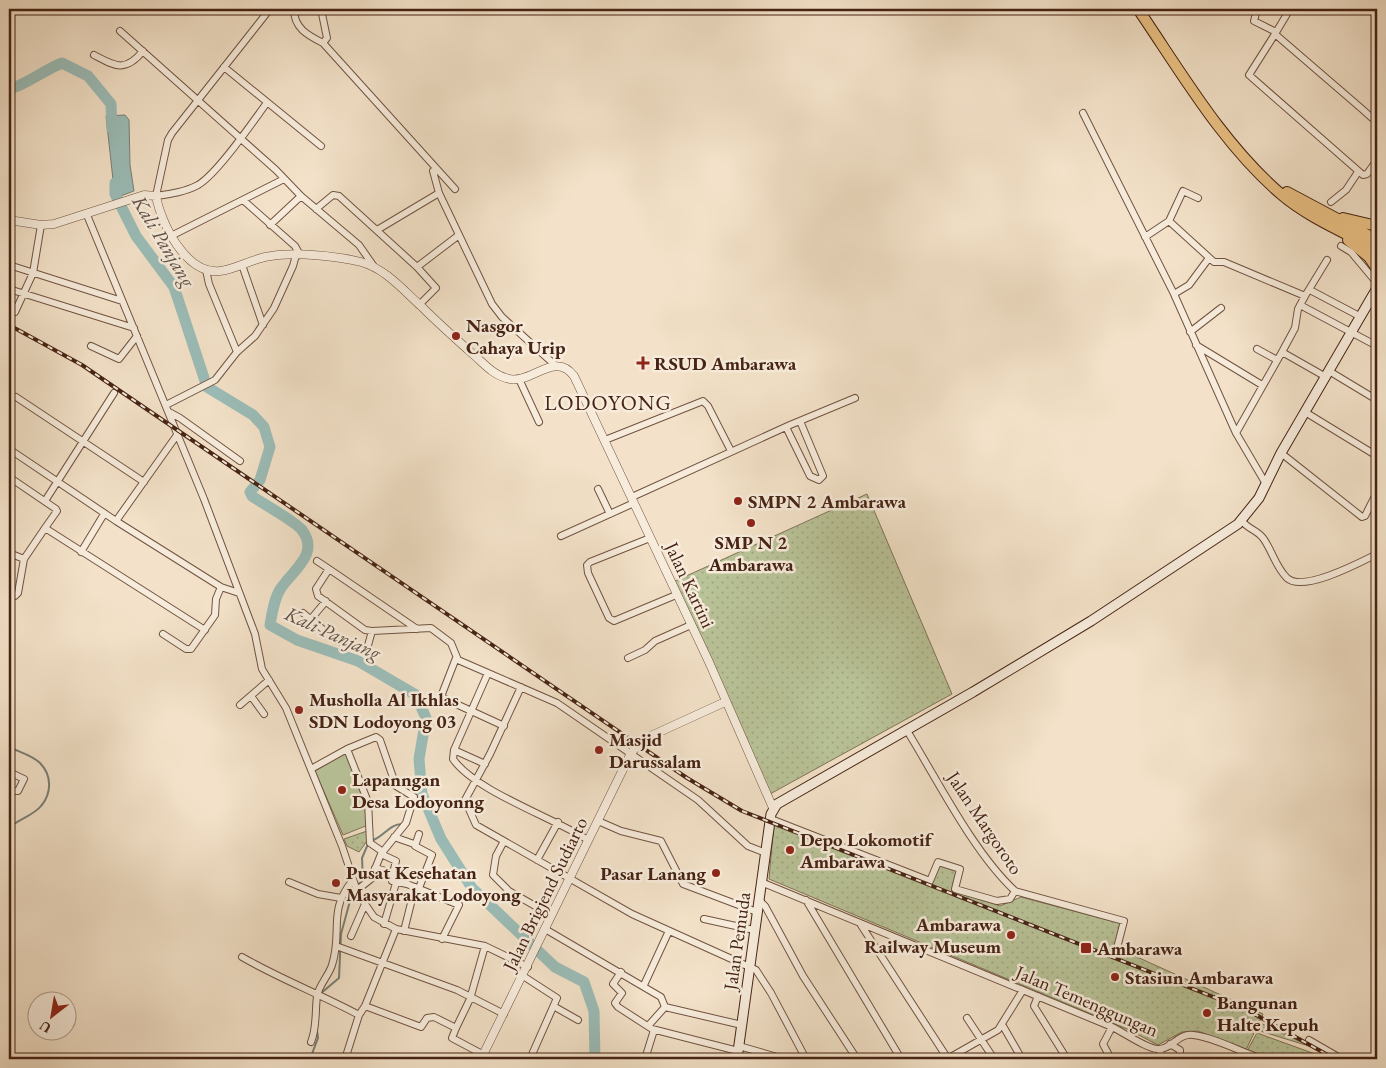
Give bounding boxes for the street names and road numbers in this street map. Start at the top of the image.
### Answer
street label: Jalan Kartini [658,536,721,632]
street label: Jalan Margoroto [940,765,1029,880]
street label: Jalan Brigjend Sudiarto [496,813,593,977]
street label: Jalan Pemuda [717,890,756,994]
street label: Jalan Temenggungan [1010,959,1162,1042]

